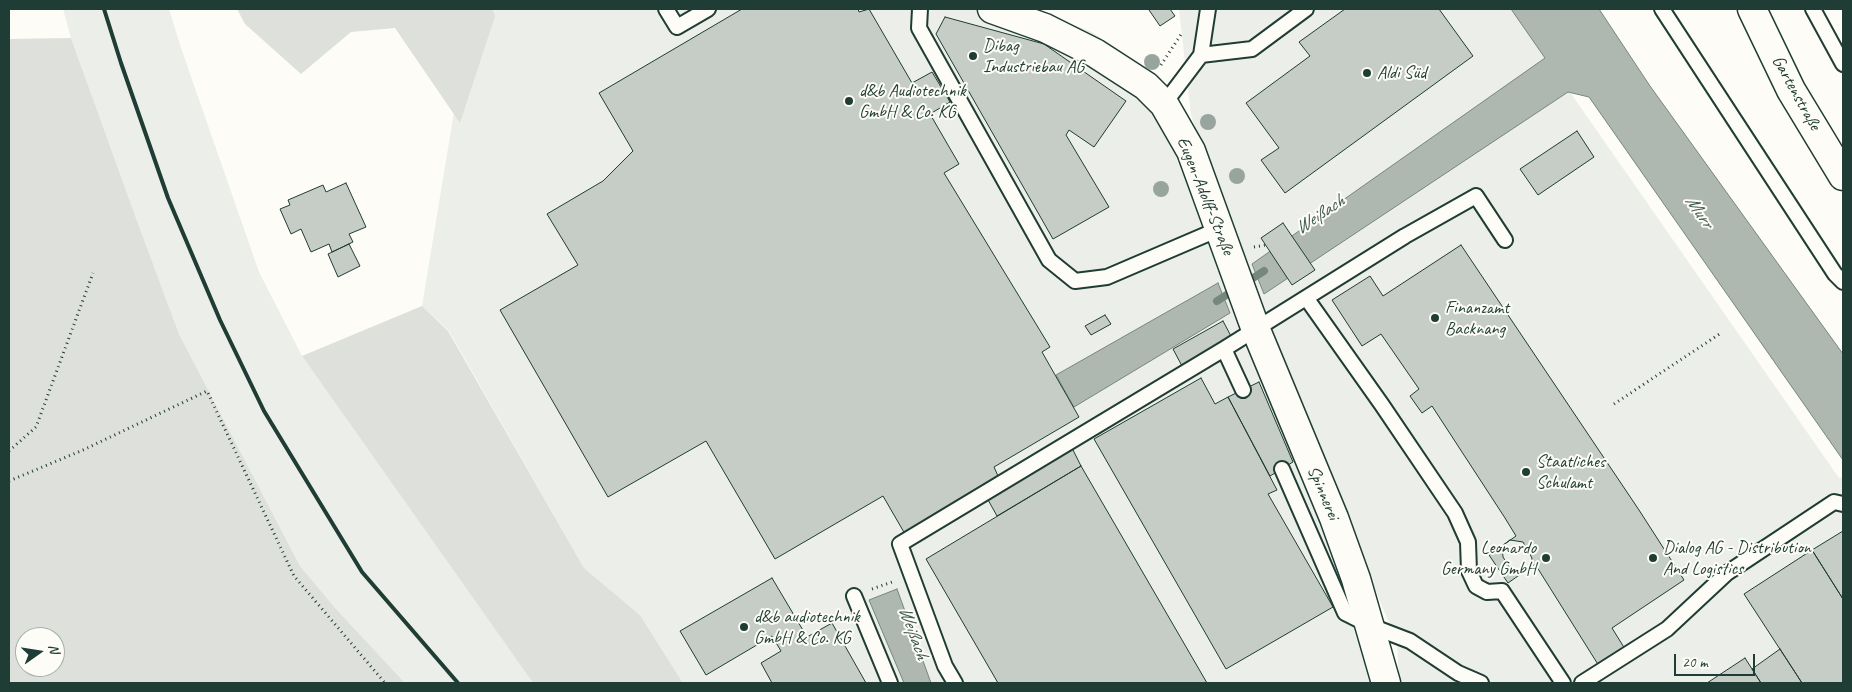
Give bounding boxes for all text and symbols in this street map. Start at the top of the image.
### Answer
place label: Dibag Industriebau AG [983,35,1084,78]
marker: Dibag Industriebau AG [967,50,979,62]
street label: Gartenstraße [1767,52,1825,134]
place label: Aldi Süd [1377,62,1426,84]
marker: Aldi Süd [1361,67,1373,79]
place label: d&b Audiotechnik GmbH & Co. KG [859,80,966,122]
marker: d&b Audiotechnik GmbH & Co. KG [843,95,855,107]
street label: Eugen-Adolff-Straße [1172,134,1238,258]
water label: Weißach [1291,190,1349,240]
water label: Murr [1680,191,1718,233]
place label: Finanzamt Backnang [1445,297,1509,340]
marker: Finanzamt Backnang [1429,312,1441,324]
place label: Staatliches Schulamt [1536,451,1605,494]
street label: Spinnerei [1302,463,1344,523]
marker: Staatliches Schulamt [1520,466,1532,478]
place label: Leonardo Germany GmbH [1441,537,1536,580]
place label: Dialog AG - Distribution And Logistics [1663,537,1811,580]
marker: Leonardo Germany GmbH [1540,552,1552,564]
marker: Dialog AG - Distribution And Logistics [1647,552,1659,564]
water label: Weißach [893,603,933,663]
place label: d&b audiotechnik GmbH & Co. KG [754,606,860,649]
marker: d&b audiotechnik GmbH & Co. KG [738,621,750,633]
north arrow [15,627,65,677]
text: N [45,643,63,655]
scale bar [1677,644,1758,676]
text: 20 m [1682,653,1708,672]

